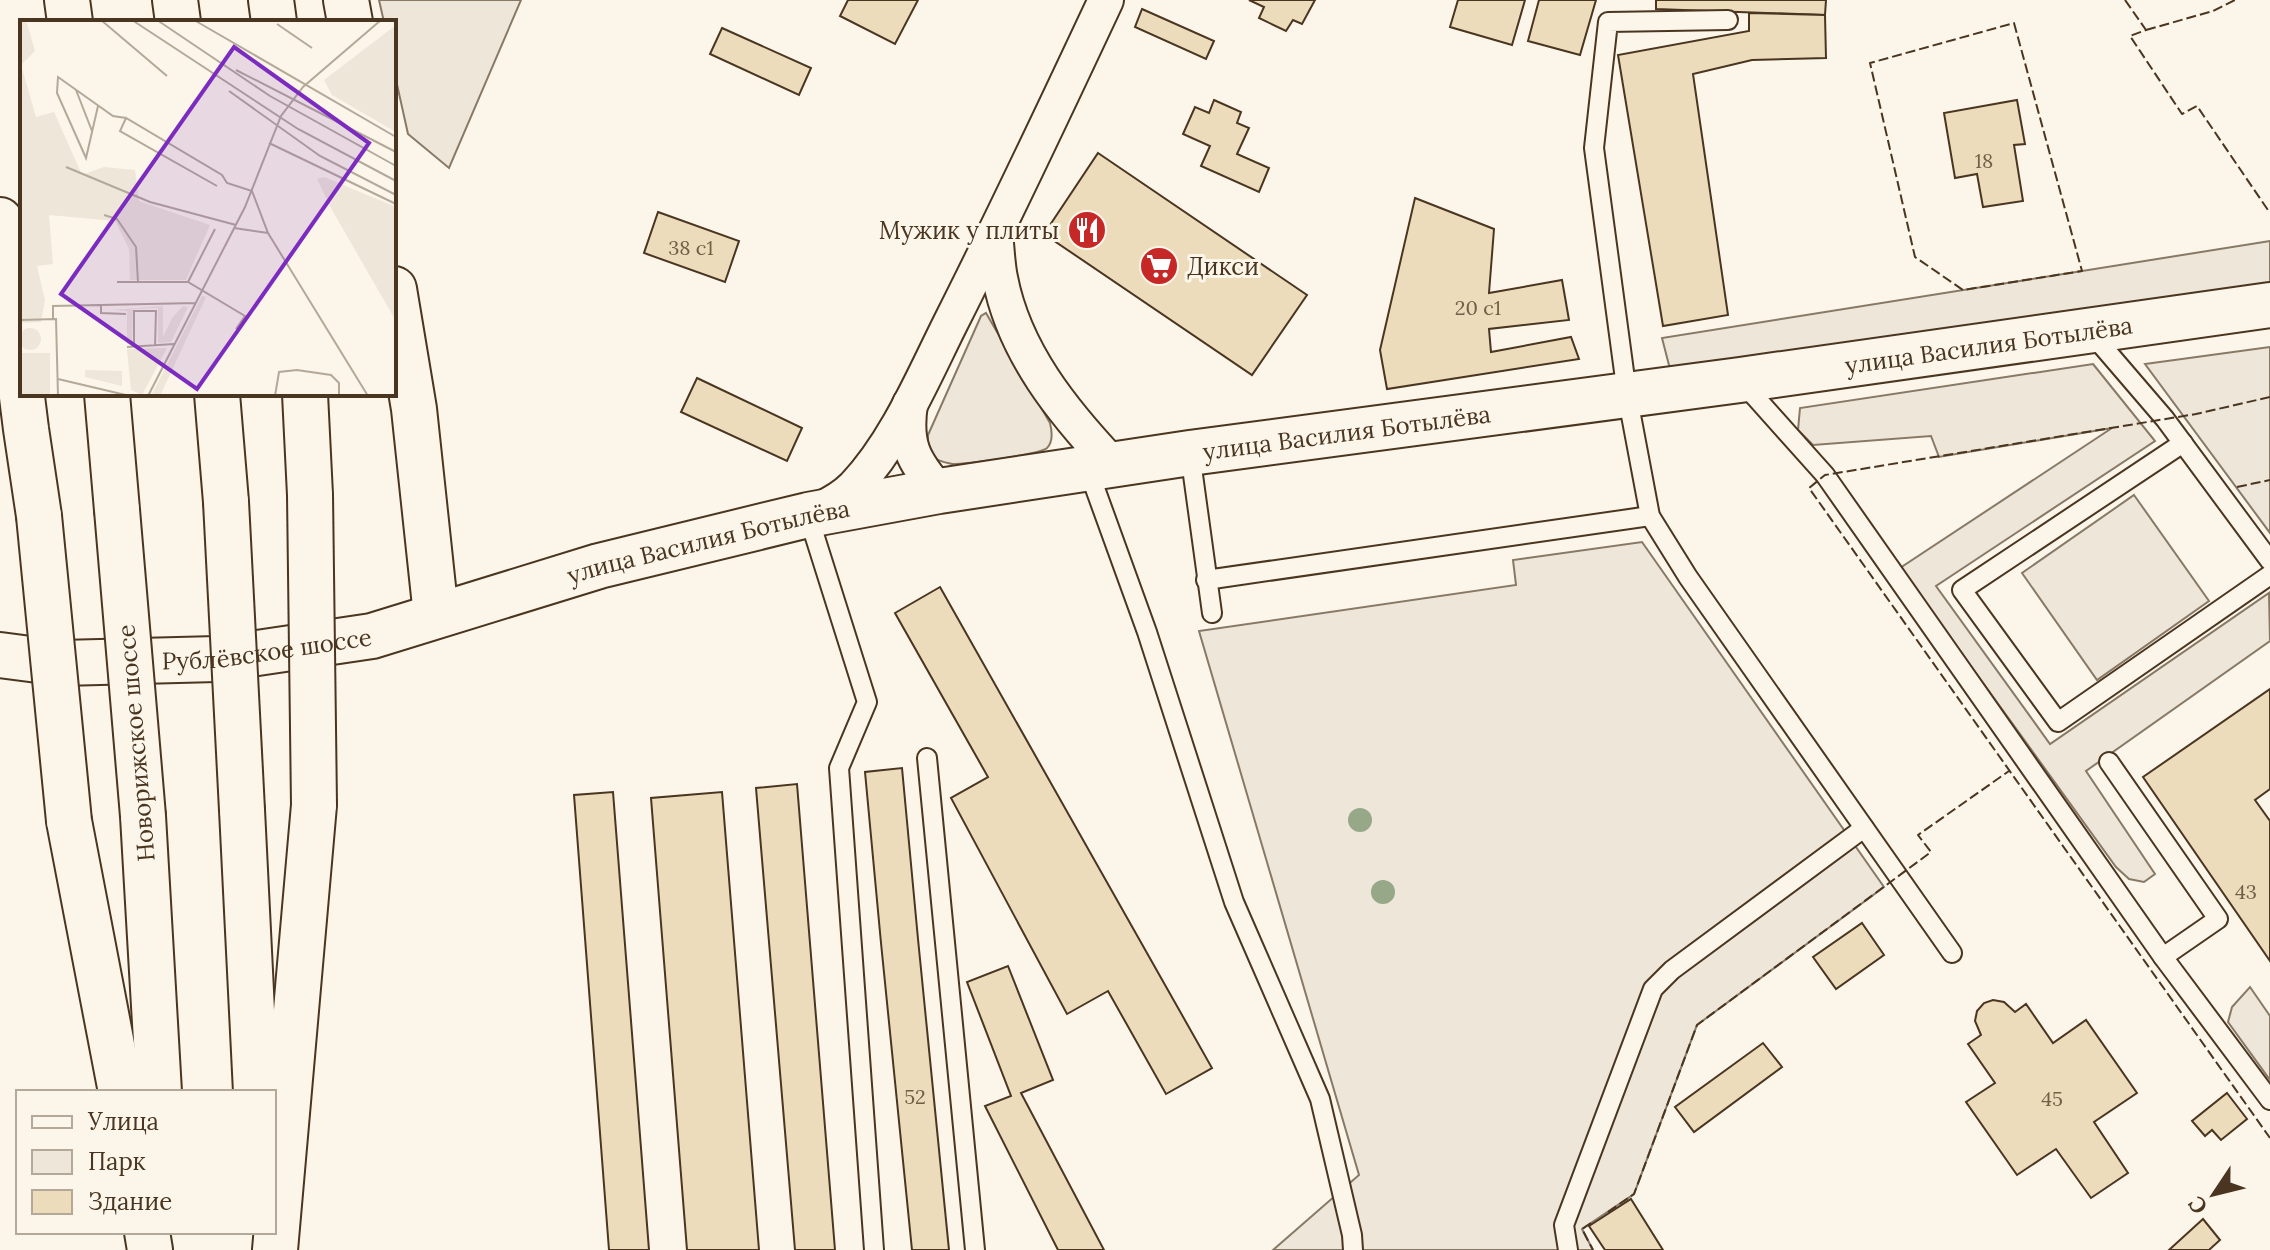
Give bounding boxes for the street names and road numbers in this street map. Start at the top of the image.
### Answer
street label: улица Василия Ботылёва [1843,309,2134,380]
street label: улица Василия Ботылёва [1201,398,1492,467]
street label: улица Василия Ботылёва [563,492,852,590]
street label: Рублёвское шоссе [161,621,374,676]
street label: Новорижское шоссе [110,623,162,863]

